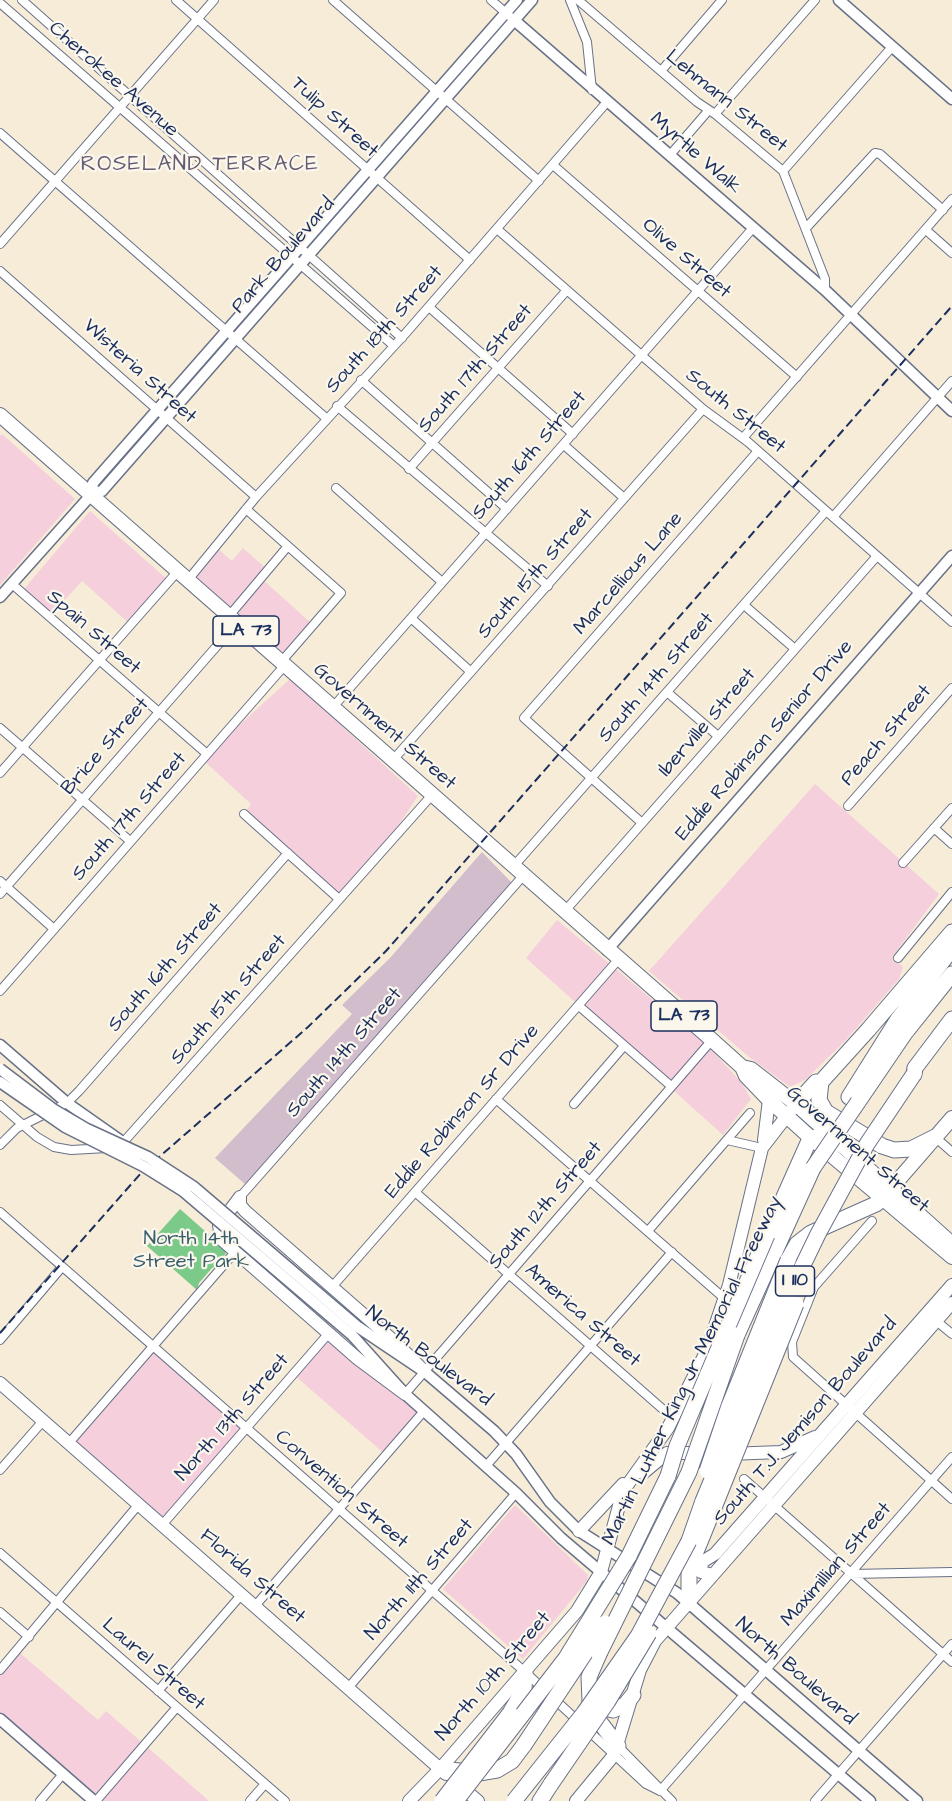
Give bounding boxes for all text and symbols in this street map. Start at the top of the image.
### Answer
street label: Cherokee Avenue [43,17,183,143]
street label: Lehmann Street [660,45,792,159]
street label: Tulip Street [285,72,383,164]
street label: Myrtle Walk [644,108,746,200]
district label: ROSELAND TERRACE [81,153,319,179]
street label: Park Boulevard [227,193,341,319]
street label: Olive Street [636,214,736,304]
street label: South 18th Street [321,261,449,399]
street label: South 17th Street [414,300,538,438]
street label: Wisteria Street [77,315,201,429]
street label: South Street [680,364,790,460]
street label: South 16th Street [467,387,593,525]
street label: South 15th Street [473,504,599,644]
street label: Marcellious Lane [569,508,689,640]
street label: Spain Street [41,586,145,680]
street label: South 14th Street [594,608,720,748]
road number: LA 73 [213,616,279,646]
street label: Eddie Robinson Senior Drive [671,636,859,846]
street label: Government Street [308,658,460,796]
street label: Iberville Street [654,664,762,782]
street label: Peach Street [837,681,937,791]
street label: Brice Street [57,693,155,801]
street label: South 17th Street [68,748,192,886]
street label: South 16th Street [103,899,229,1037]
street label: South 15th Street [166,930,292,1070]
street label: South 14th Street [282,983,408,1123]
road number: LA 73 [651,1001,717,1031]
street label: Eddie Robinson Sr Drive [381,1020,545,1204]
street label: Government Street [781,1081,933,1219]
street label: South 12th Street [484,1137,608,1275]
street label: Martin Luther King Jr Memorial Freeway [598,1193,788,1549]
park label: North 14th Street Park [133,1228,249,1275]
street label: America Street [519,1259,645,1373]
road number: I 110 [776,1266,814,1296]
street label: North Boulevard [360,1302,496,1412]
street label: South T.J. Jemison Boulevard [709,1313,903,1531]
street label: North 13th Street [171,1349,295,1487]
street label: Convention Street [269,1426,413,1554]
street label: Maximillian Street [776,1498,898,1632]
street label: North 11th Street [361,1514,479,1646]
street label: Florida Street [194,1524,310,1630]
street label: North 10th Street [431,1607,557,1747]
street label: North Boulevard [730,1613,860,1731]
street label: Laurel Street [96,1614,210,1716]

